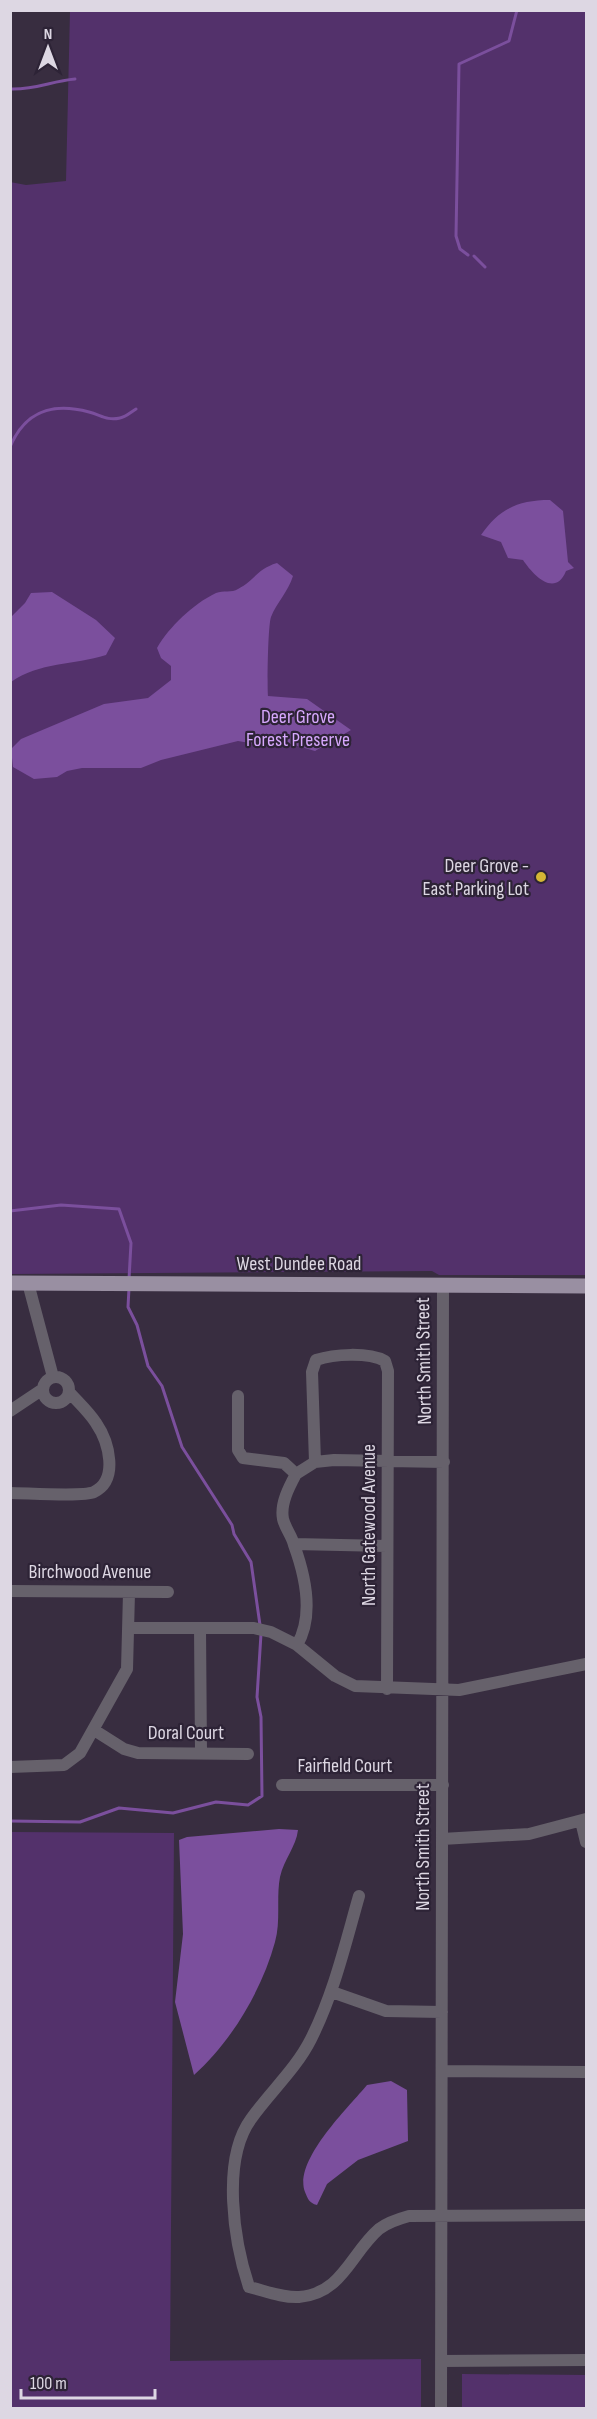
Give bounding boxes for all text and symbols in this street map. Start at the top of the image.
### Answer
north arrow [18,18,78,78]
text: N [44,25,52,44]
park label: Deer Grove Forest Preserve [246,705,350,752]
place label: Deer Grove - East Parking Lot [423,854,529,901]
marker: Deer Grove - East Parking Lot [534,870,548,884]
street label: West Dundee Road [237,1252,361,1276]
street label: North Smith Street [411,1297,437,1425]
street label: North Gatewood Avenue [357,1444,381,1606]
street label: Birchwood Avenue [29,1560,151,1584]
street label: Doral Court [148,1721,224,1745]
street label: Fairfield Court [298,1754,392,1778]
street label: North Smith Street [411,1783,435,1911]
scale bar [21,2362,154,2400]
text: 100 m [30,2373,67,2394]

